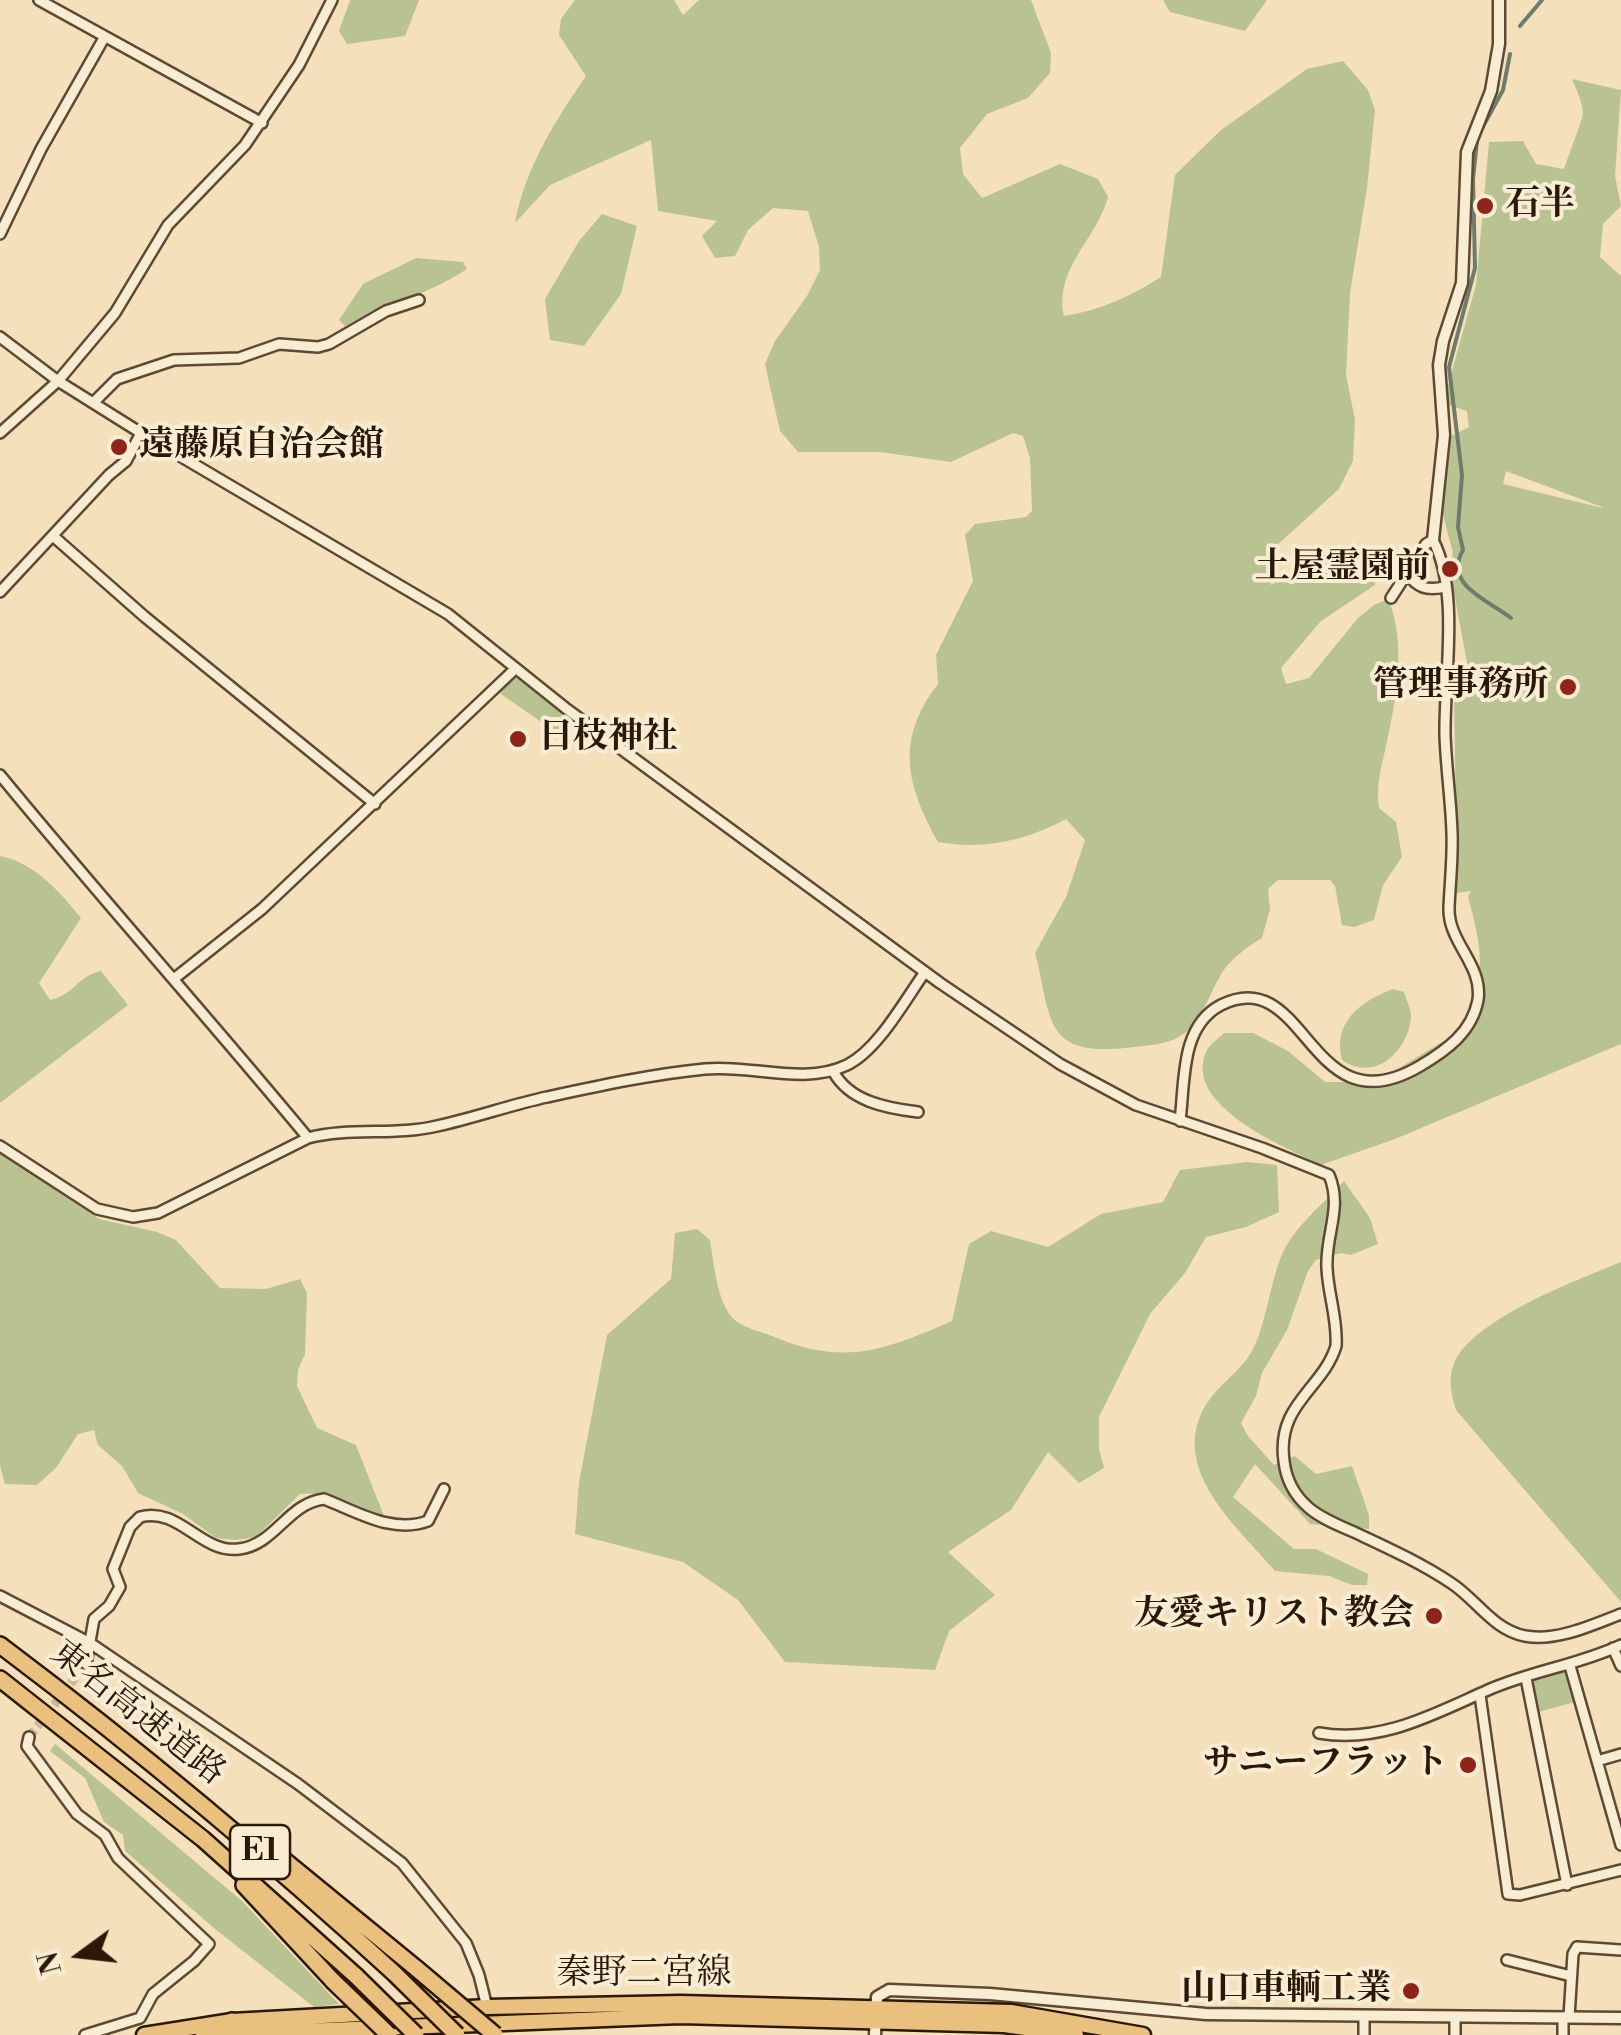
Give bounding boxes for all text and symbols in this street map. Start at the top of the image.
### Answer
place label: 石半 [1505,185,1575,227]
marker: 石半 [1474,195,1496,217]
place label: 遠藤原自治会館 [139,426,384,468]
marker: 遠藤原自治会館 [108,436,130,458]
place label: 土屋霊園前 [1255,548,1430,590]
marker: 土屋霊園前 [1439,558,1461,580]
place label: 管理事務所 [1373,666,1548,708]
marker: 管理事務所 [1557,676,1579,698]
place label: 日枝神社 [538,718,678,760]
marker: 日枝神社 [507,728,529,750]
place label: 友愛キリスト教会 [1134,1595,1414,1637]
marker: 友愛キリスト教会 [1423,1605,1445,1627]
street label: 東名高速道路 [41,1633,233,1795]
place label: サニーフラット [1203,1744,1448,1786]
marker: サニーフラット [1457,1754,1479,1776]
road number: E1 [230,1825,290,1879]
north arrow [30,1905,130,2005]
text: N [31,1948,70,1978]
street label: 秦野二宮線 [557,1954,731,1996]
place label: 山口車輌工業 [1181,1970,1391,2012]
marker: 山口車輌工業 [1400,1980,1422,2002]

